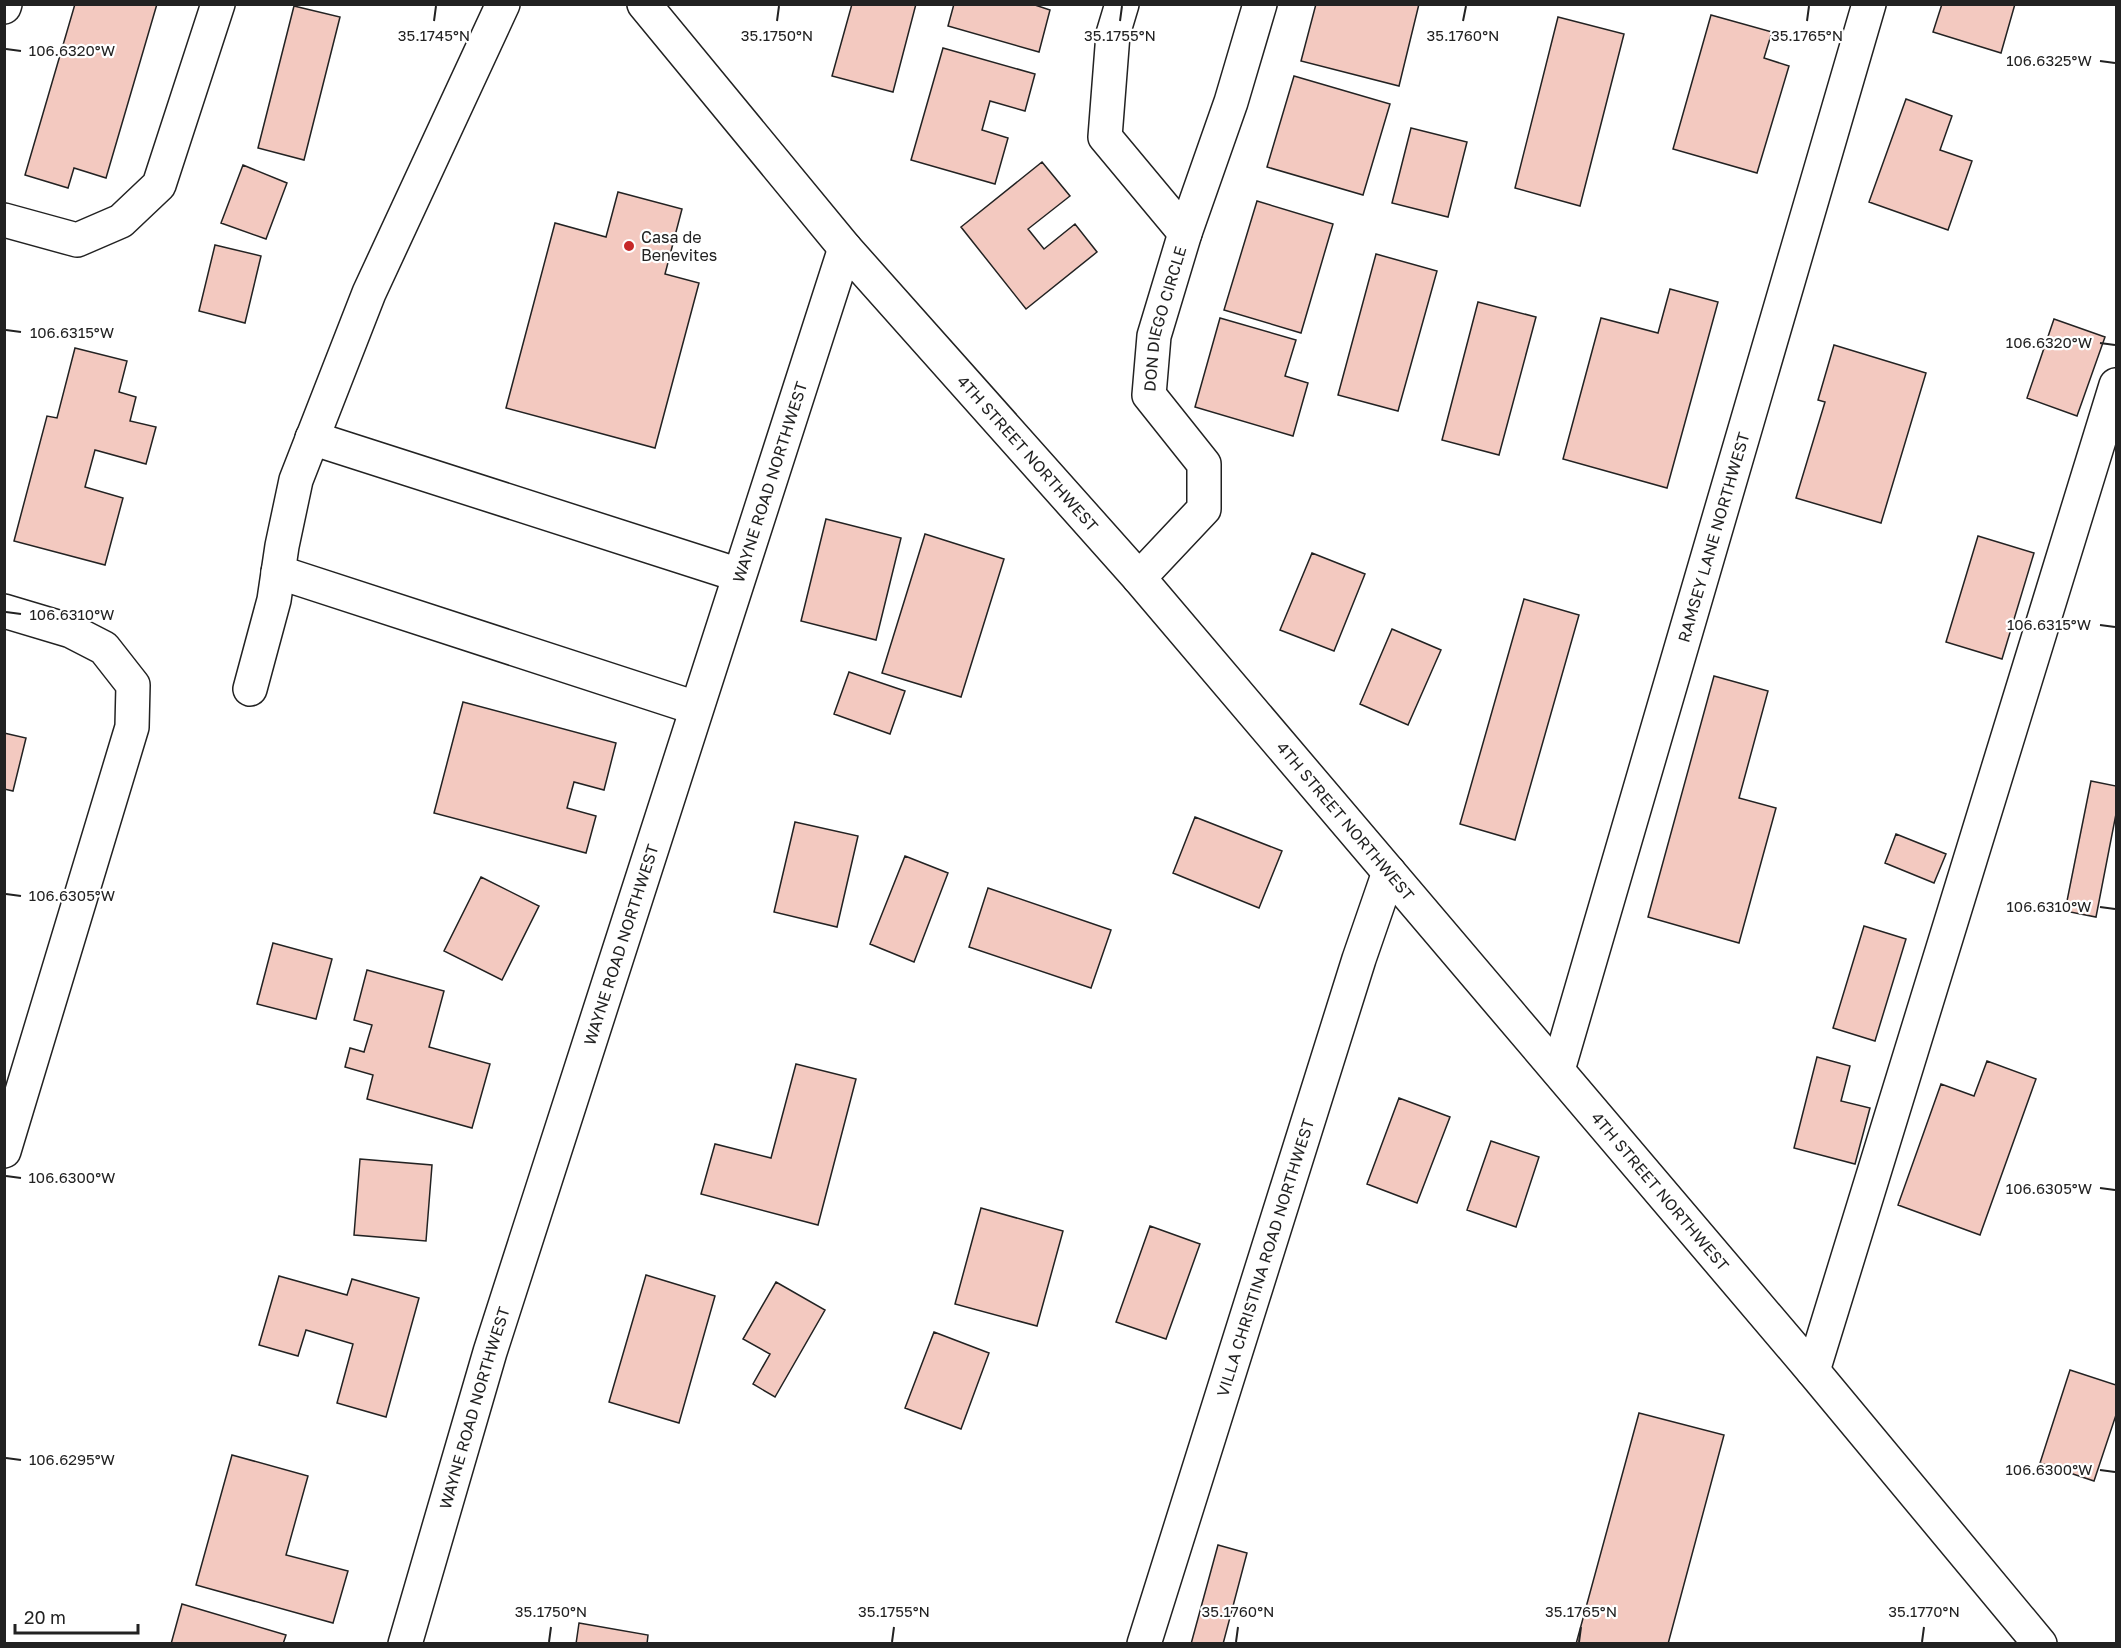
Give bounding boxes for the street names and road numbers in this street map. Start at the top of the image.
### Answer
street label: DON DIEGO CIRCLE [1139,244,1190,392]
street label: 4TH STREET NORTHWEST [953,371,1103,536]
street label: WAYNE ROAD NORTHWEST [728,379,811,585]
street label: RAMSEY LANE NORTHWEST [1673,430,1754,645]
street label: 4TH STREET NORTHWEST [1272,737,1419,905]
street label: WAYNE ROAD NORTHWEST [579,842,663,1048]
street label: 4TH STREET NORTHWEST [1587,1108,1733,1275]
street label: VILLA CHRISTINA ROAD NORTHWEST [1212,1116,1318,1399]
street label: WAYNE ROAD NORTHWEST [435,1304,514,1511]

